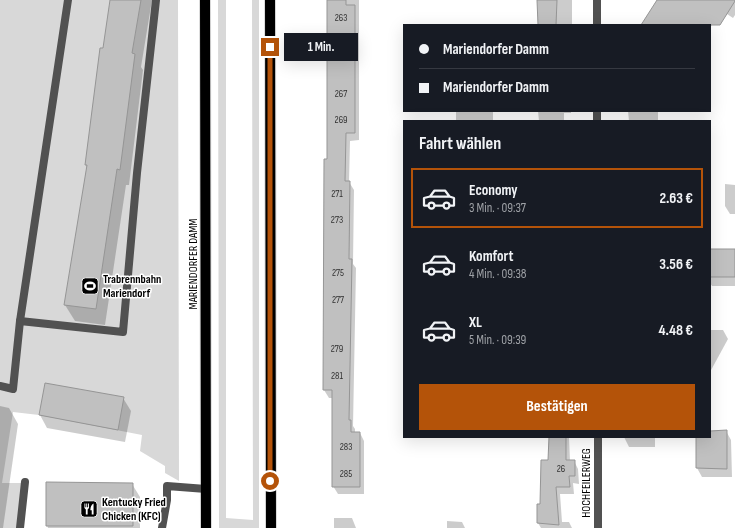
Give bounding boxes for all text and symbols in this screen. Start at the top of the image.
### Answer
house number: 263 [335,12,347,24]
callout: 1 Min. [284,33,358,61]
route end [261,38,279,56]
text: 1 Min. [308,39,334,55]
text: Mariendorfer Damm [443,40,549,59]
text: Mariendorfer Damm [443,78,549,97]
house number: 267 [335,88,347,100]
house number: 269 [335,114,347,126]
text: Fahrt wählen [419,133,501,154]
icon: car [421,180,457,216]
text: Economy [469,181,518,200]
house number: 271 [331,188,343,200]
text: 2.63 € [660,189,693,208]
text: 3 Min. · 09:37 [469,200,526,216]
house number: 273 [331,214,343,226]
street label: MARIENDORFER DAMM [186,219,201,309]
icon: car [421,246,457,282]
text: Komfort [469,247,513,266]
text: 3.56 € [659,255,693,274]
text: 4 Min. · 09:38 [469,266,527,282]
house number: 275 [332,267,344,279]
place label: Trabrennbahn Mariendorf [103,272,161,301]
sports icon: Trabrennbahn Mariendorf [80,276,100,296]
house number: 277 [332,294,344,306]
icon: car [421,312,457,348]
text: XL [469,313,482,332]
text: 4.48 € [658,321,693,340]
text: 5 Min. · 09:39 [469,332,526,348]
house number: 279 [331,343,343,355]
house number: 281 [331,370,344,382]
button: Bestätigen [419,384,695,430]
house number: 283 [340,441,352,453]
street label: HOCHFEILERWEG [579,448,594,518]
house number: 26 [557,463,565,475]
house number: 285 [340,468,352,480]
route start [261,472,279,490]
place label: Kentucky Fried Chicken (KFC) [102,495,166,524]
restaurant icon: Kentucky Fried Chicken (KFC) [79,499,99,519]

